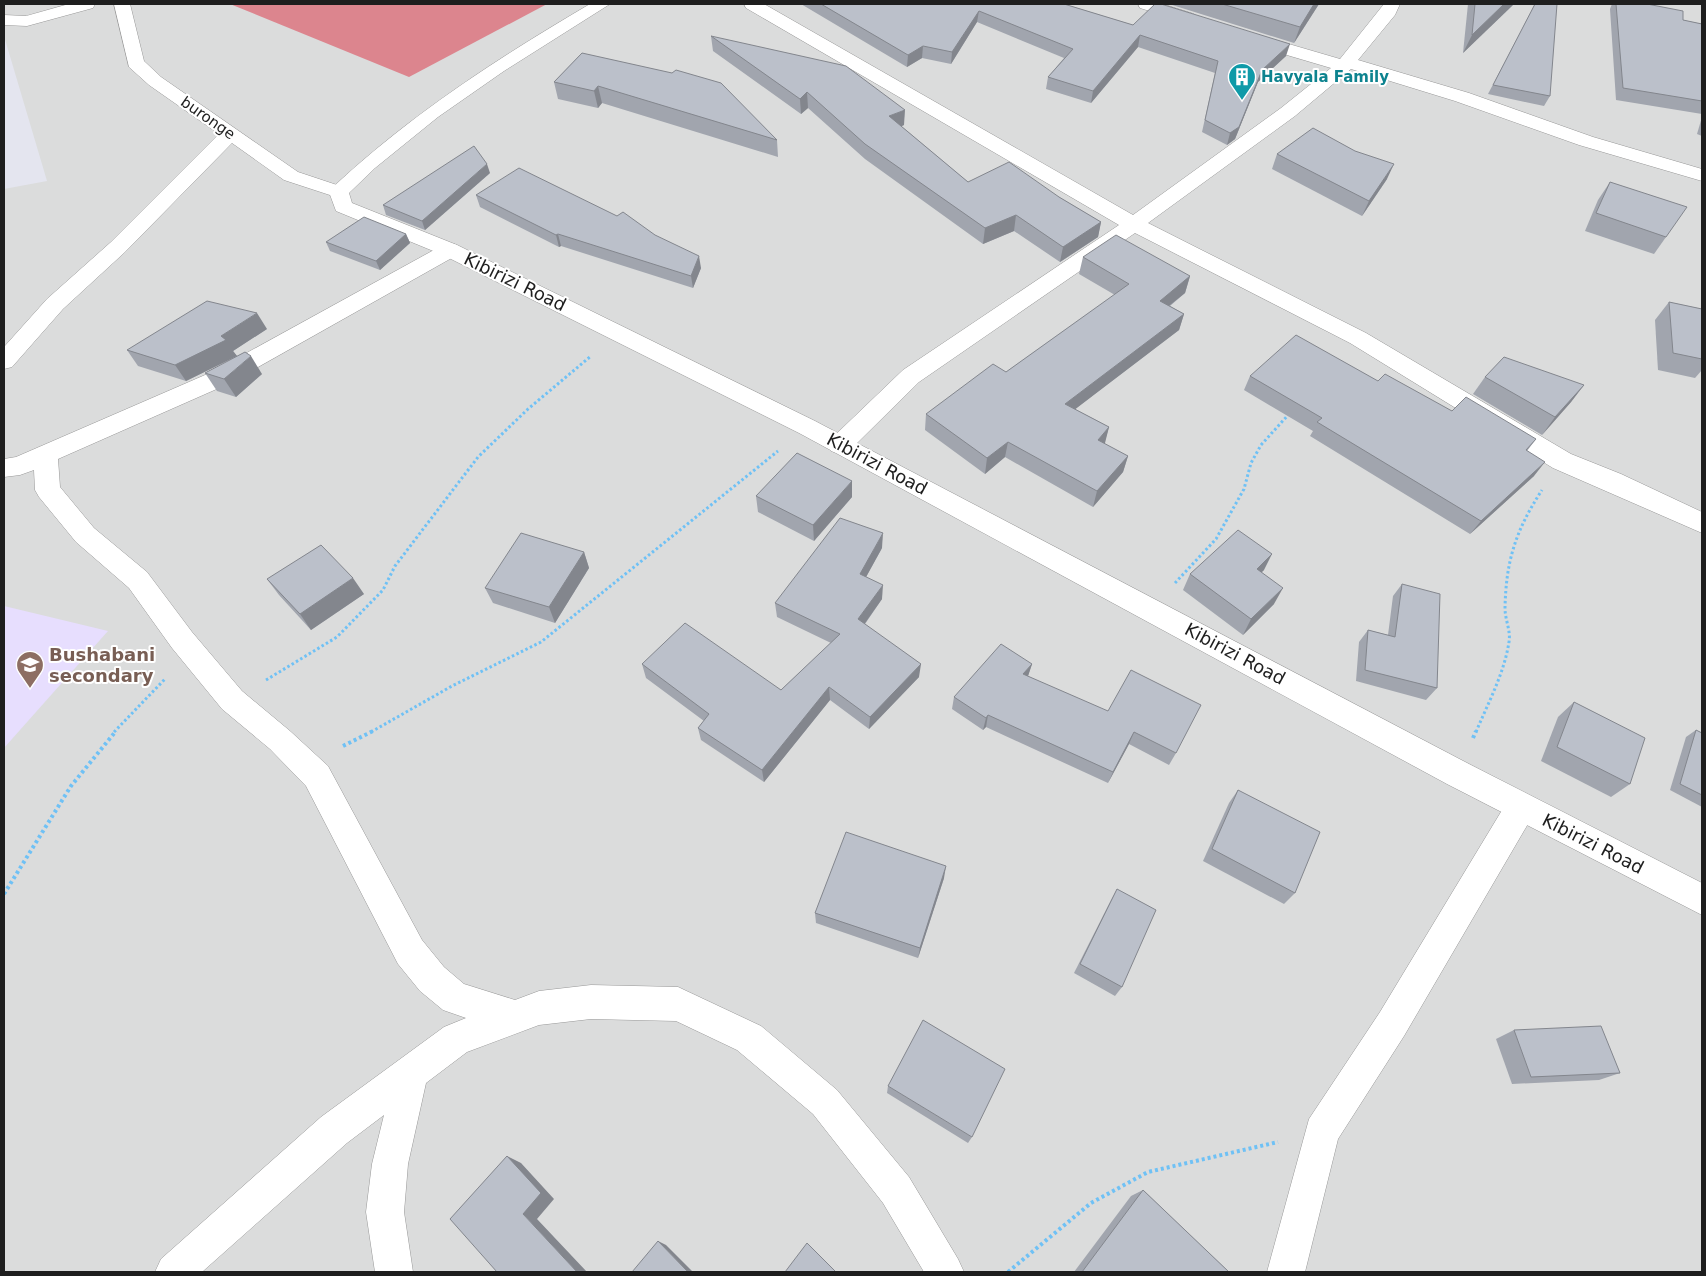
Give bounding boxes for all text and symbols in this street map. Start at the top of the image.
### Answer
building icon: Havyala Family [1227,62,1257,101]
place label: Havyala Family [1261,68,1389,86]
street label: buronge [177,93,239,143]
street label: Kibirizi Road [461,248,570,315]
street label: Kibirizi Road [823,428,931,499]
street label: Kibirizi Road [1181,618,1289,689]
place label: Bushabani secondary [49,644,155,686]
school or university icon: Bushabani secondary [15,650,45,689]
street label: Kibirizi Road [1539,809,1647,878]

